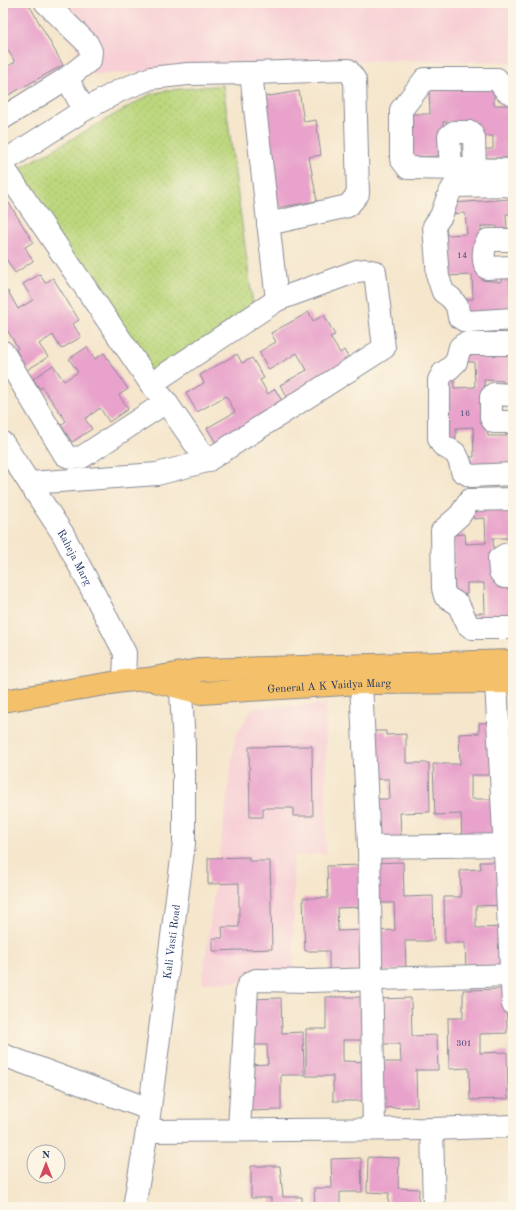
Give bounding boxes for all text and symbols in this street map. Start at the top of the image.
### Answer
house number: 14 [457,251,467,260]
house number: 16 [460,409,470,418]
street label: Raheja Marg [55,528,93,588]
street label: General A K Vaidya Marg [267,679,391,696]
street label: Kali Vasti Road [163,904,183,980]
house number: 301 [456,1039,472,1048]
north arrow [26,1144,66,1184]
text: N [42,1150,51,1161]

